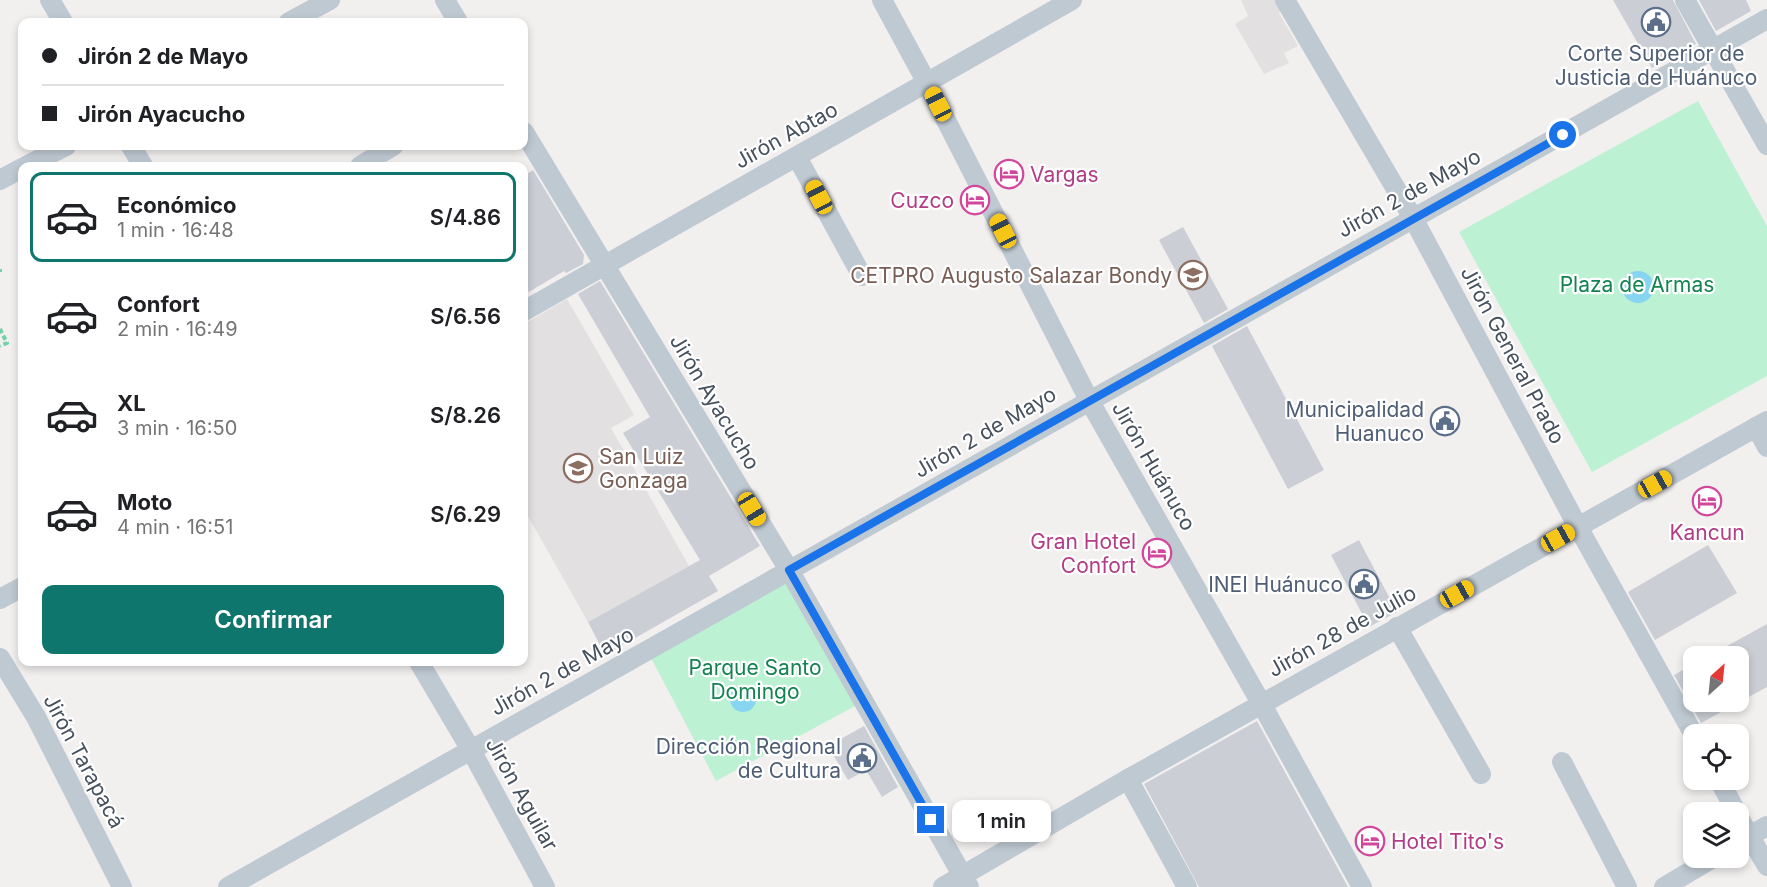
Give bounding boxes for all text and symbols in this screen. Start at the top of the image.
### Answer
public building icon: Corte Superior de Justicia de Huánuco [1640,6,1672,38]
place label: Corte Superior de Justicia de Huánuco [1555,41,1757,90]
text: Jirón 2 de Mayo [78,43,248,69]
car [922,84,954,124]
street label: Jirón Abtao [730,96,842,174]
text: Jirón Ayacucho [78,101,245,127]
route start [1549,121,1576,148]
street label: Jirón 2 de Mayo [1333,143,1485,243]
hotel icon: Vargas [993,158,1025,190]
place label: Vargas [1030,162,1099,187]
car [803,177,835,217]
hotel icon: Cuzco [959,184,991,216]
place label: Cuzco [890,188,954,213]
icon: car [45,190,99,244]
text: Económico [117,192,236,218]
text: S/4.86 [430,204,501,230]
car [987,211,1019,251]
text: 1 min · 16:48 [117,218,234,242]
school or university icon: CETPRO Augusto Salazar Bondy [1177,259,1209,291]
street label: Jirón General Prado [1456,262,1570,448]
place label: CETPRO Augusto Salazar Bondy [850,263,1172,288]
park label: Plaza de Armas [1560,272,1714,297]
icon: car [45,289,99,343]
text: Confort [117,291,200,317]
text: S/6.56 [430,303,501,329]
text: 2 min · 16:49 [117,317,238,341]
street label: Jirón Ayacucho [665,330,765,474]
street label: Jirón 2 de Mayo [910,381,1060,483]
icon: car [45,388,99,442]
text: XL [117,390,146,416]
street label: Jirón Huánuco [1107,397,1201,535]
place label: Municipalidad Huanuco [1286,397,1424,446]
text: S/8.26 [430,402,501,428]
public building icon: Municipalidad Huanuco [1429,405,1461,437]
text: 3 min · 16:50 [117,416,237,440]
place label: San Luiz Gonzaga [599,444,688,493]
school or university icon: San Luiz Gonzaga [562,452,594,484]
car [1635,467,1675,501]
hotel icon: Kancun [1691,485,1723,517]
icon: car [45,487,99,541]
text: Moto [117,489,172,515]
car [735,489,769,529]
text: S/6.29 [430,501,501,527]
text: 4 min · 16:51 [117,515,233,539]
place label: Kancun [1669,520,1745,545]
car [1538,521,1578,555]
place label: Gran Hotel Confort [1030,529,1136,578]
hotel icon: Gran Hotel Confort [1141,537,1173,569]
public building icon: INEI Huánuco [1348,568,1380,600]
place label: INEI Huánuco [1208,572,1343,597]
car [1437,577,1477,611]
street label: Jirón 28 de Julio [1264,580,1420,682]
button: Confirmar [42,585,504,654]
street label: Jirón 2 de Mayo [486,621,638,721]
north arrow [1683,646,1749,712]
map controls [1683,646,1749,868]
park label: Parque Santo Domingo [688,655,822,704]
street label: Jirón Tarapacá [38,690,130,832]
button: locate [1683,724,1749,790]
street label: Jirón Aguilar [481,733,563,855]
place label: Dirección Regional de Cultura [656,734,841,783]
public building icon: Dirección Regional de Cultura [846,742,878,774]
callout: 1 min [952,799,1051,841]
button: layers [1683,802,1749,868]
route end [917,806,944,833]
text: 1 min [977,809,1026,833]
hotel icon: Hotel Tito's [1354,825,1386,857]
place label: Hotel Tito's [1391,829,1504,854]

